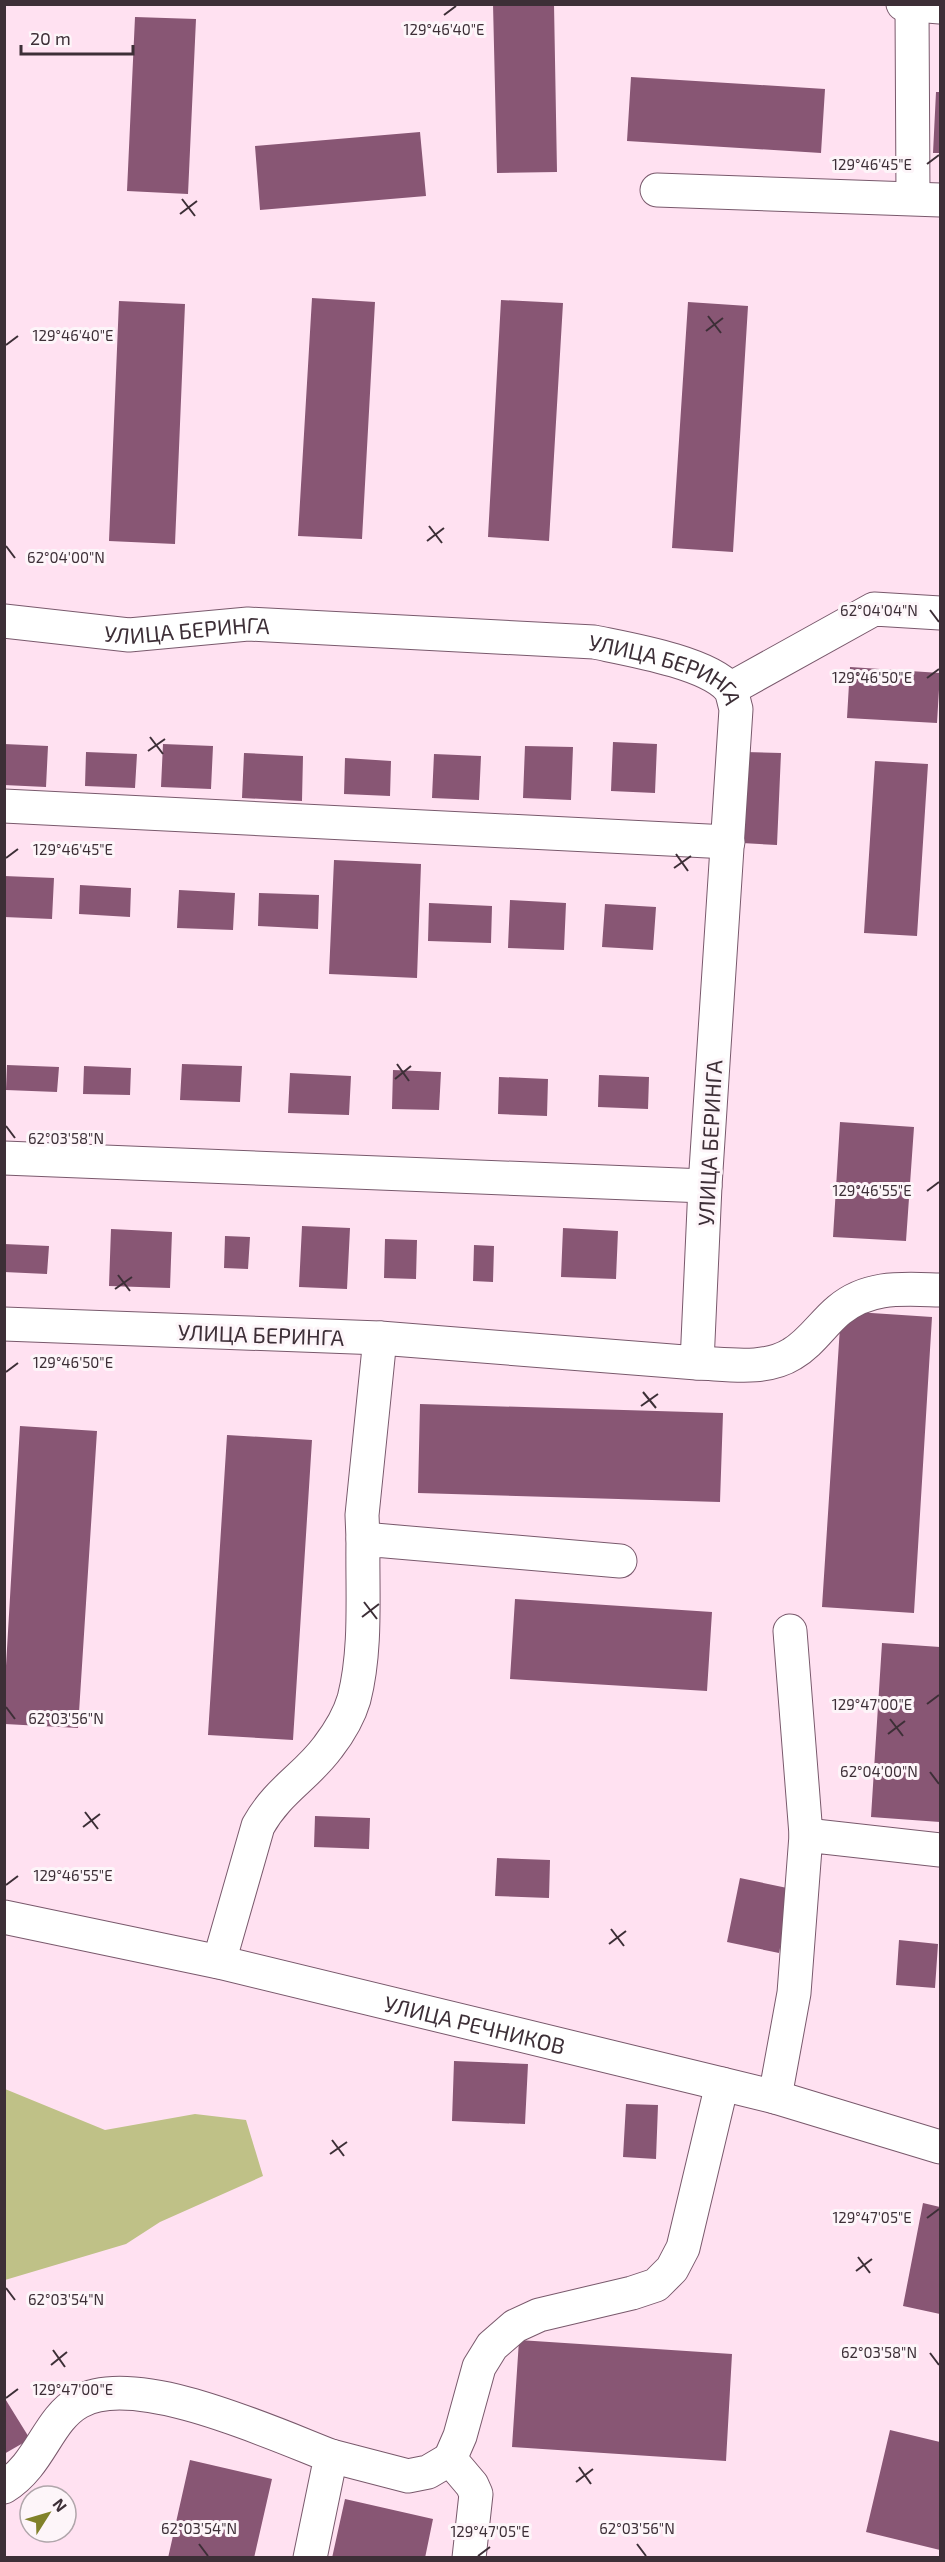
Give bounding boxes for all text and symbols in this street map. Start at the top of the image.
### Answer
scale bar [21,18,134,56]
text: 129°46'40"E [403,20,485,38]
text: 20 m [30,27,71,49]
text: 129°46'45"E [832,155,912,173]
text: 129°46'40"E [32,326,114,344]
text: 62°04'00"N [27,548,105,566]
text: 62°04'04"N [840,601,918,619]
street label: УЛИЦА БЕРИНГА [103,611,271,648]
street label: УЛИЦА БЕРИНГА [586,628,747,708]
text: 129°46'50"E [832,668,912,686]
text: 129°46'45"E [33,840,113,858]
street label: УЛИЦА БЕРИНГА [692,1059,726,1227]
text: 62°03'58"N [28,1129,104,1147]
text: 129°46'55"E [832,1181,912,1199]
street label: УЛИЦА БЕРИНГА [177,1318,345,1350]
text: 129°46'50"E [33,1353,113,1371]
text: 129°47'00"E [832,1695,912,1713]
text: 62°03'56"N [28,1709,104,1727]
text: 62°04'00"N [840,1762,918,1780]
text: 129°46'55"E [33,1866,113,1884]
street label: УЛИЦА РЕЧНИКОВ [382,1990,568,2059]
text: 129°47'05"E [832,2208,912,2226]
text: 62°03'54"N [28,2290,104,2308]
text: 62°03'58"N [841,2343,917,2361]
text: 129°47'00"E [33,2380,113,2398]
north arrow [18,2484,78,2544]
text: N [49,2494,71,2515]
text: 62°03'54"N [161,2519,237,2537]
text: 62°03'56"N [599,2519,675,2537]
text: 129°47'05"E [450,2522,530,2540]

